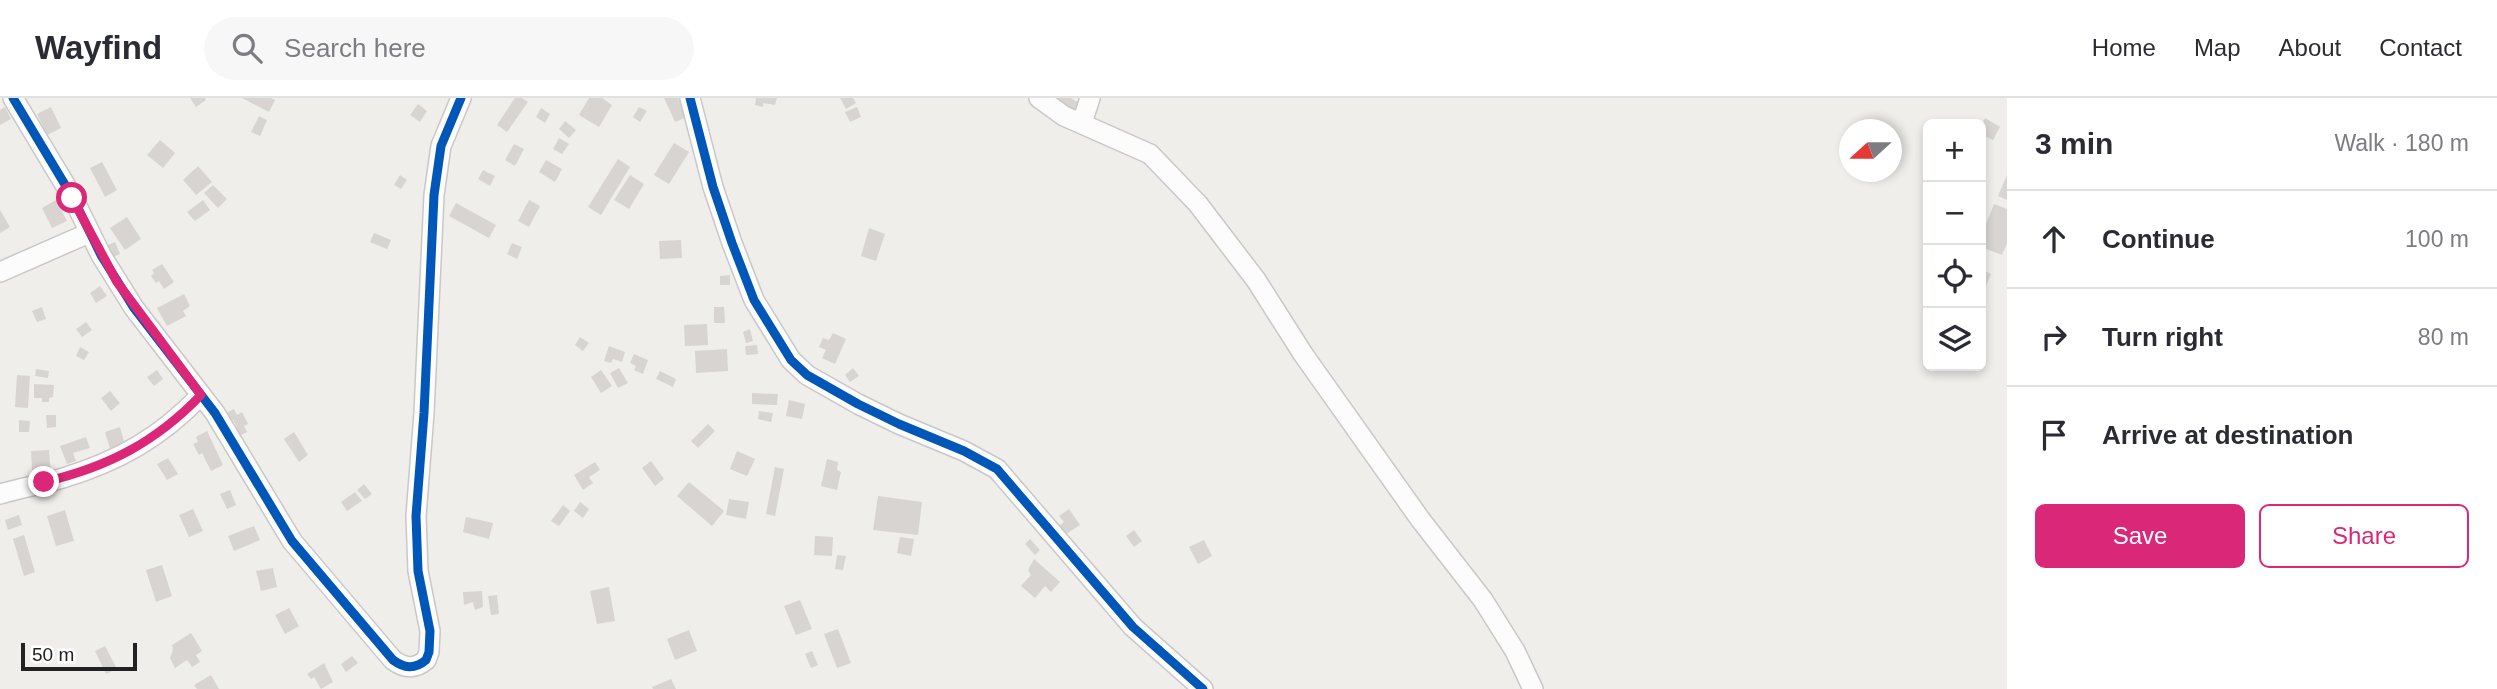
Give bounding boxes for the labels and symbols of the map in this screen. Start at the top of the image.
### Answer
north arrow [1839,119,1902,182]
route start [56,182,87,213]
route end [28,466,59,497]
scale bar [21,640,136,672]

